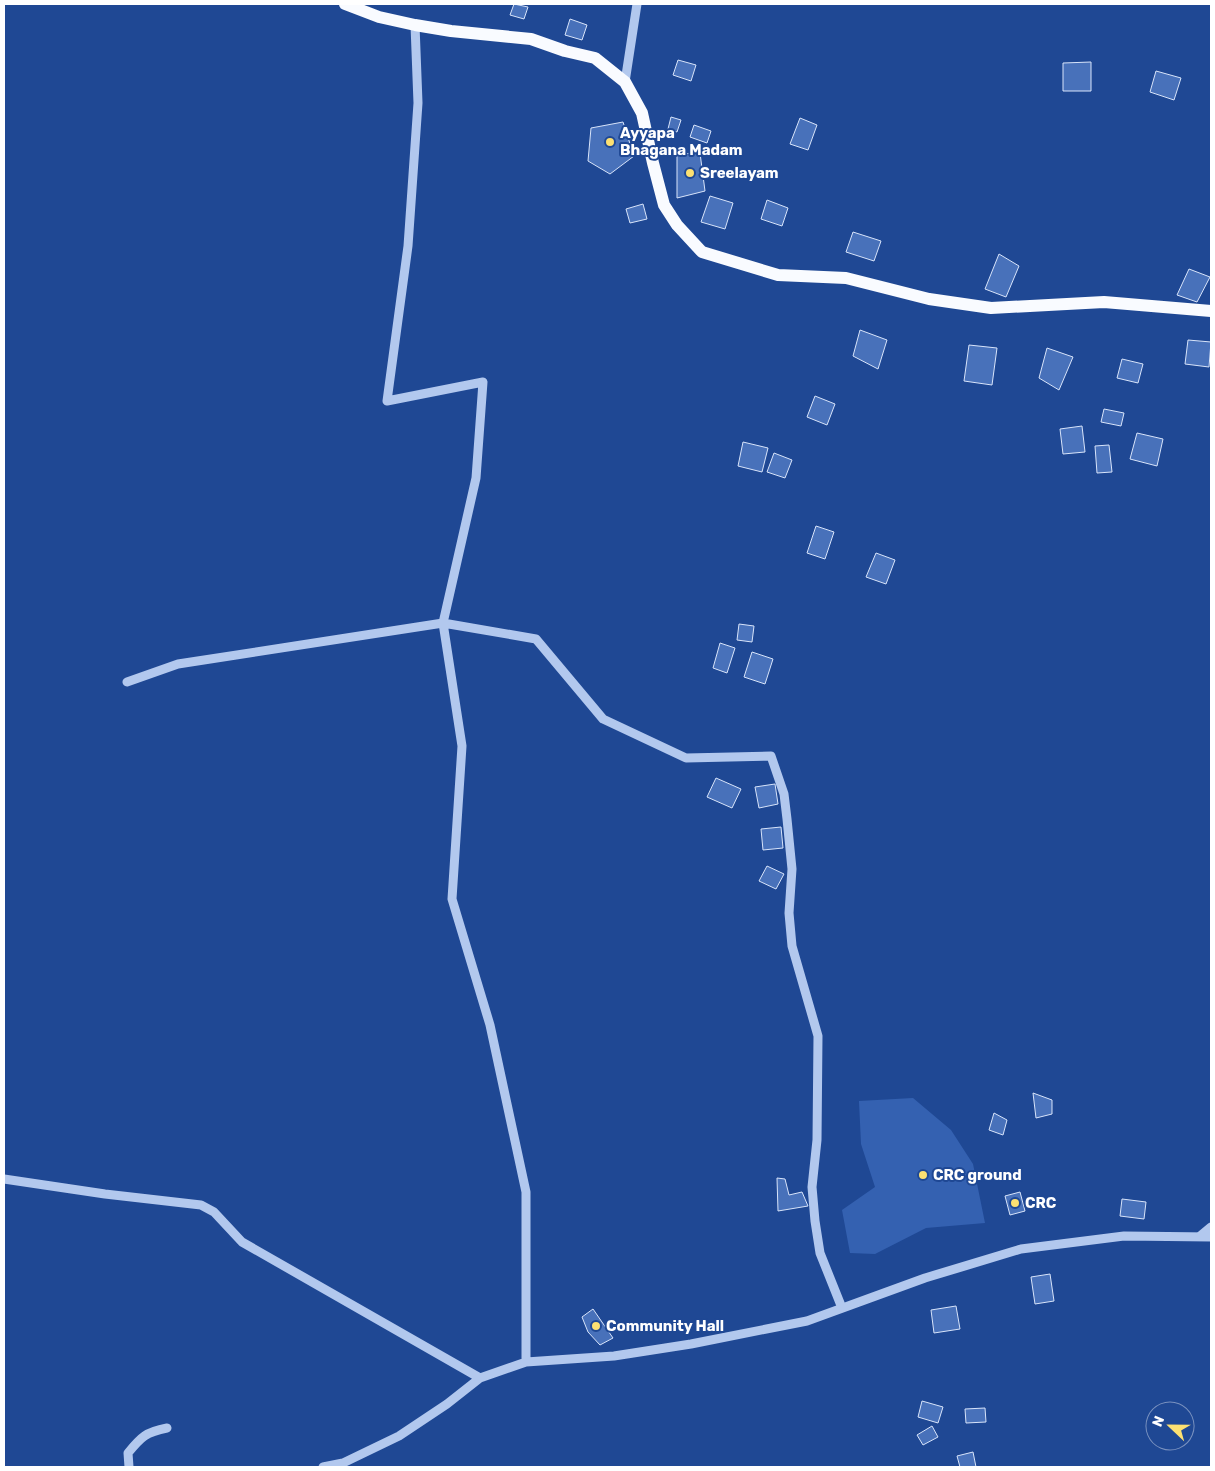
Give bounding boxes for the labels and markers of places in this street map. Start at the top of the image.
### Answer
place label: Ayyapa Bhagana Madam [620,124,743,159]
marker: Ayyapa Bhagana Madam [604,136,616,148]
place label: Sreelayam [700,164,779,182]
marker: Sreelayam [684,167,696,179]
place label: CRC ground [933,1166,1022,1184]
marker: CRC ground [917,1169,929,1181]
place label: CRC [1025,1194,1057,1212]
marker: CRC [1009,1197,1021,1209]
place label: Community Hall [606,1317,724,1335]
marker: Community Hall [590,1320,602,1332]

